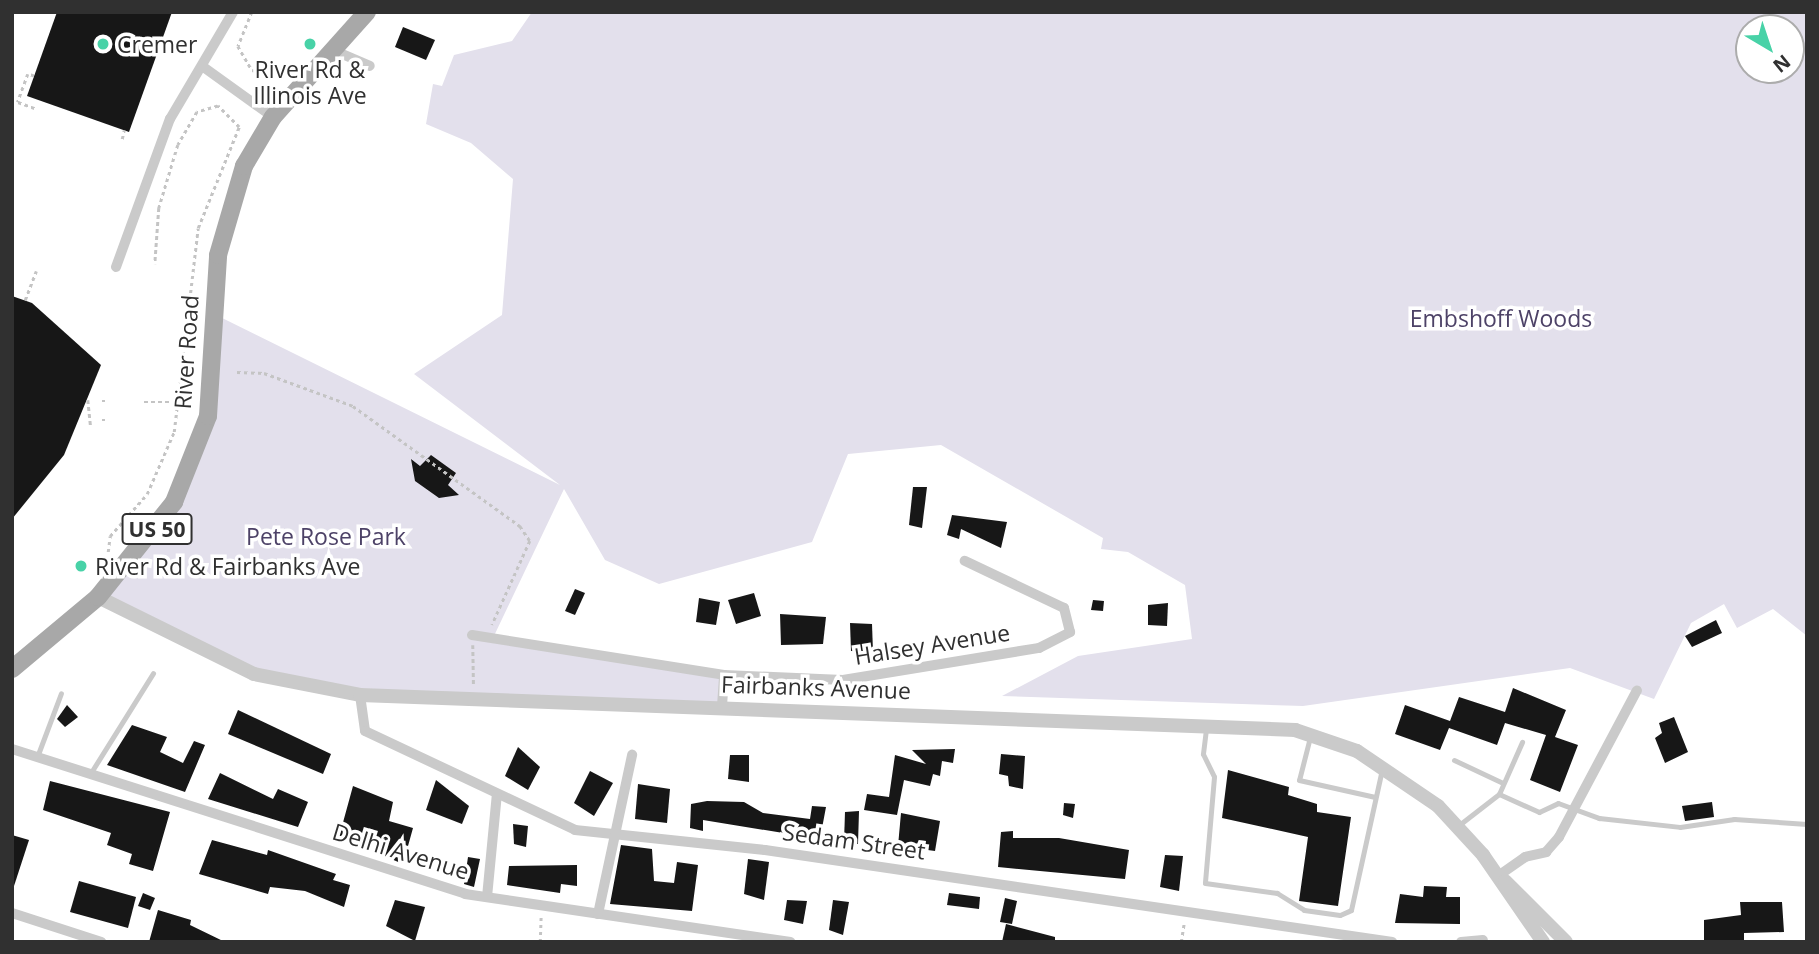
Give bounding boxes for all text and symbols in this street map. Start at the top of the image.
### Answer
north arrow [1735,14,1805,84]
place label: Cremer [117,30,197,58]
marker: Cremer [95,36,111,52]
marker: River Rd & Illinois Ave [302,36,318,52]
text: N [1768,49,1796,79]
place label: River Rd & Illinois Ave [253,55,367,109]
street label: River Road [168,294,204,410]
park label: Embshoff Woods [1410,304,1592,332]
road number: US 50 [120,512,194,546]
park label: Pete Rose Park [246,522,406,550]
place label: River Rd & Fairbanks Ave [95,552,361,580]
marker: River Rd & Fairbanks Ave [73,558,89,574]
street label: Halsey Avenue [852,618,1012,670]
street label: Fairbanks Avenue [721,670,911,704]
street label: Delhi Avenue [329,817,473,885]
street label: Sedam Street [781,817,927,865]

